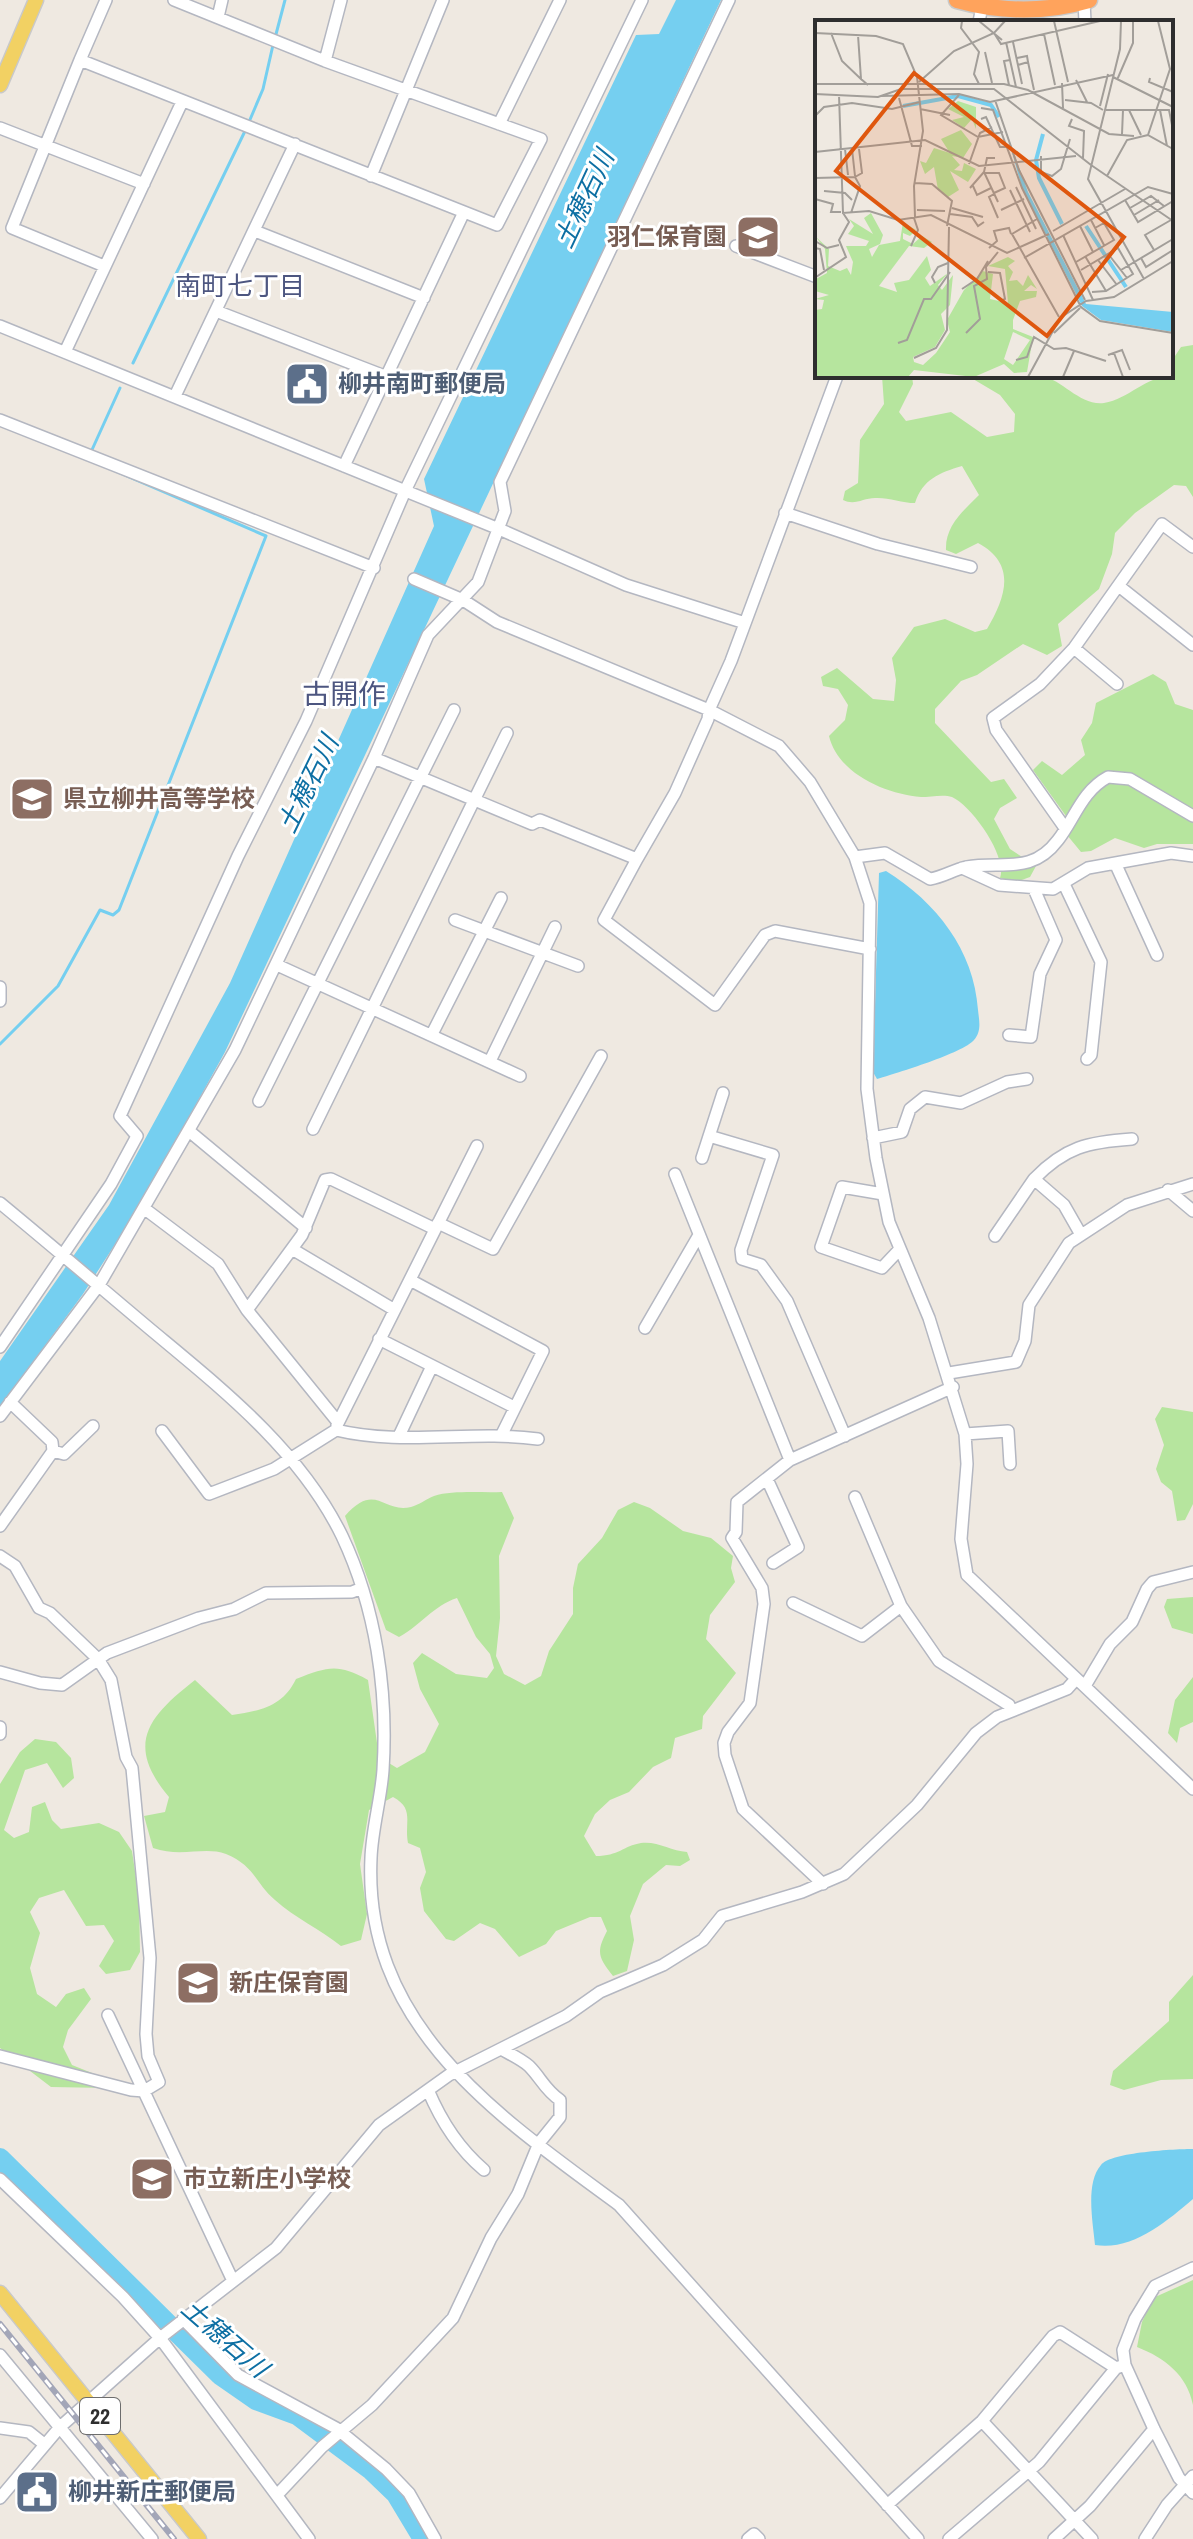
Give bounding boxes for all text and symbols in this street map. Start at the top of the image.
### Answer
inset map [815,20,1173,378]
water label: 土穂石川 [546,142,623,253]
school or university icon: 羽仁保育園 [734,213,782,261]
place label: 羽仁保育園 [607,220,727,252]
district label: 南町七丁目 [175,268,305,303]
public building icon: 柳井南町郵便局 [283,360,331,408]
place label: 柳井南町郵便局 [338,367,506,399]
district label: 古開作 [302,675,386,713]
water label: 土穂石川 [269,727,347,838]
school or university icon: 県立柳井高等学校 [8,775,56,823]
place label: 県立柳井高等学校 [63,782,255,814]
school or university icon: 新庄保育園 [174,1959,222,2007]
place label: 新庄保育園 [229,1966,349,1998]
school or university icon: 市立新庄小学校 [128,2155,176,2203]
place label: 市立新庄小学校 [183,2162,351,2194]
water label: 土穂石川 [175,2290,278,2387]
road number: 22 [80,2398,120,2434]
public building icon: 柳井新庄郵便局 [13,2468,61,2516]
place label: 柳井新庄郵便局 [68,2475,236,2507]

